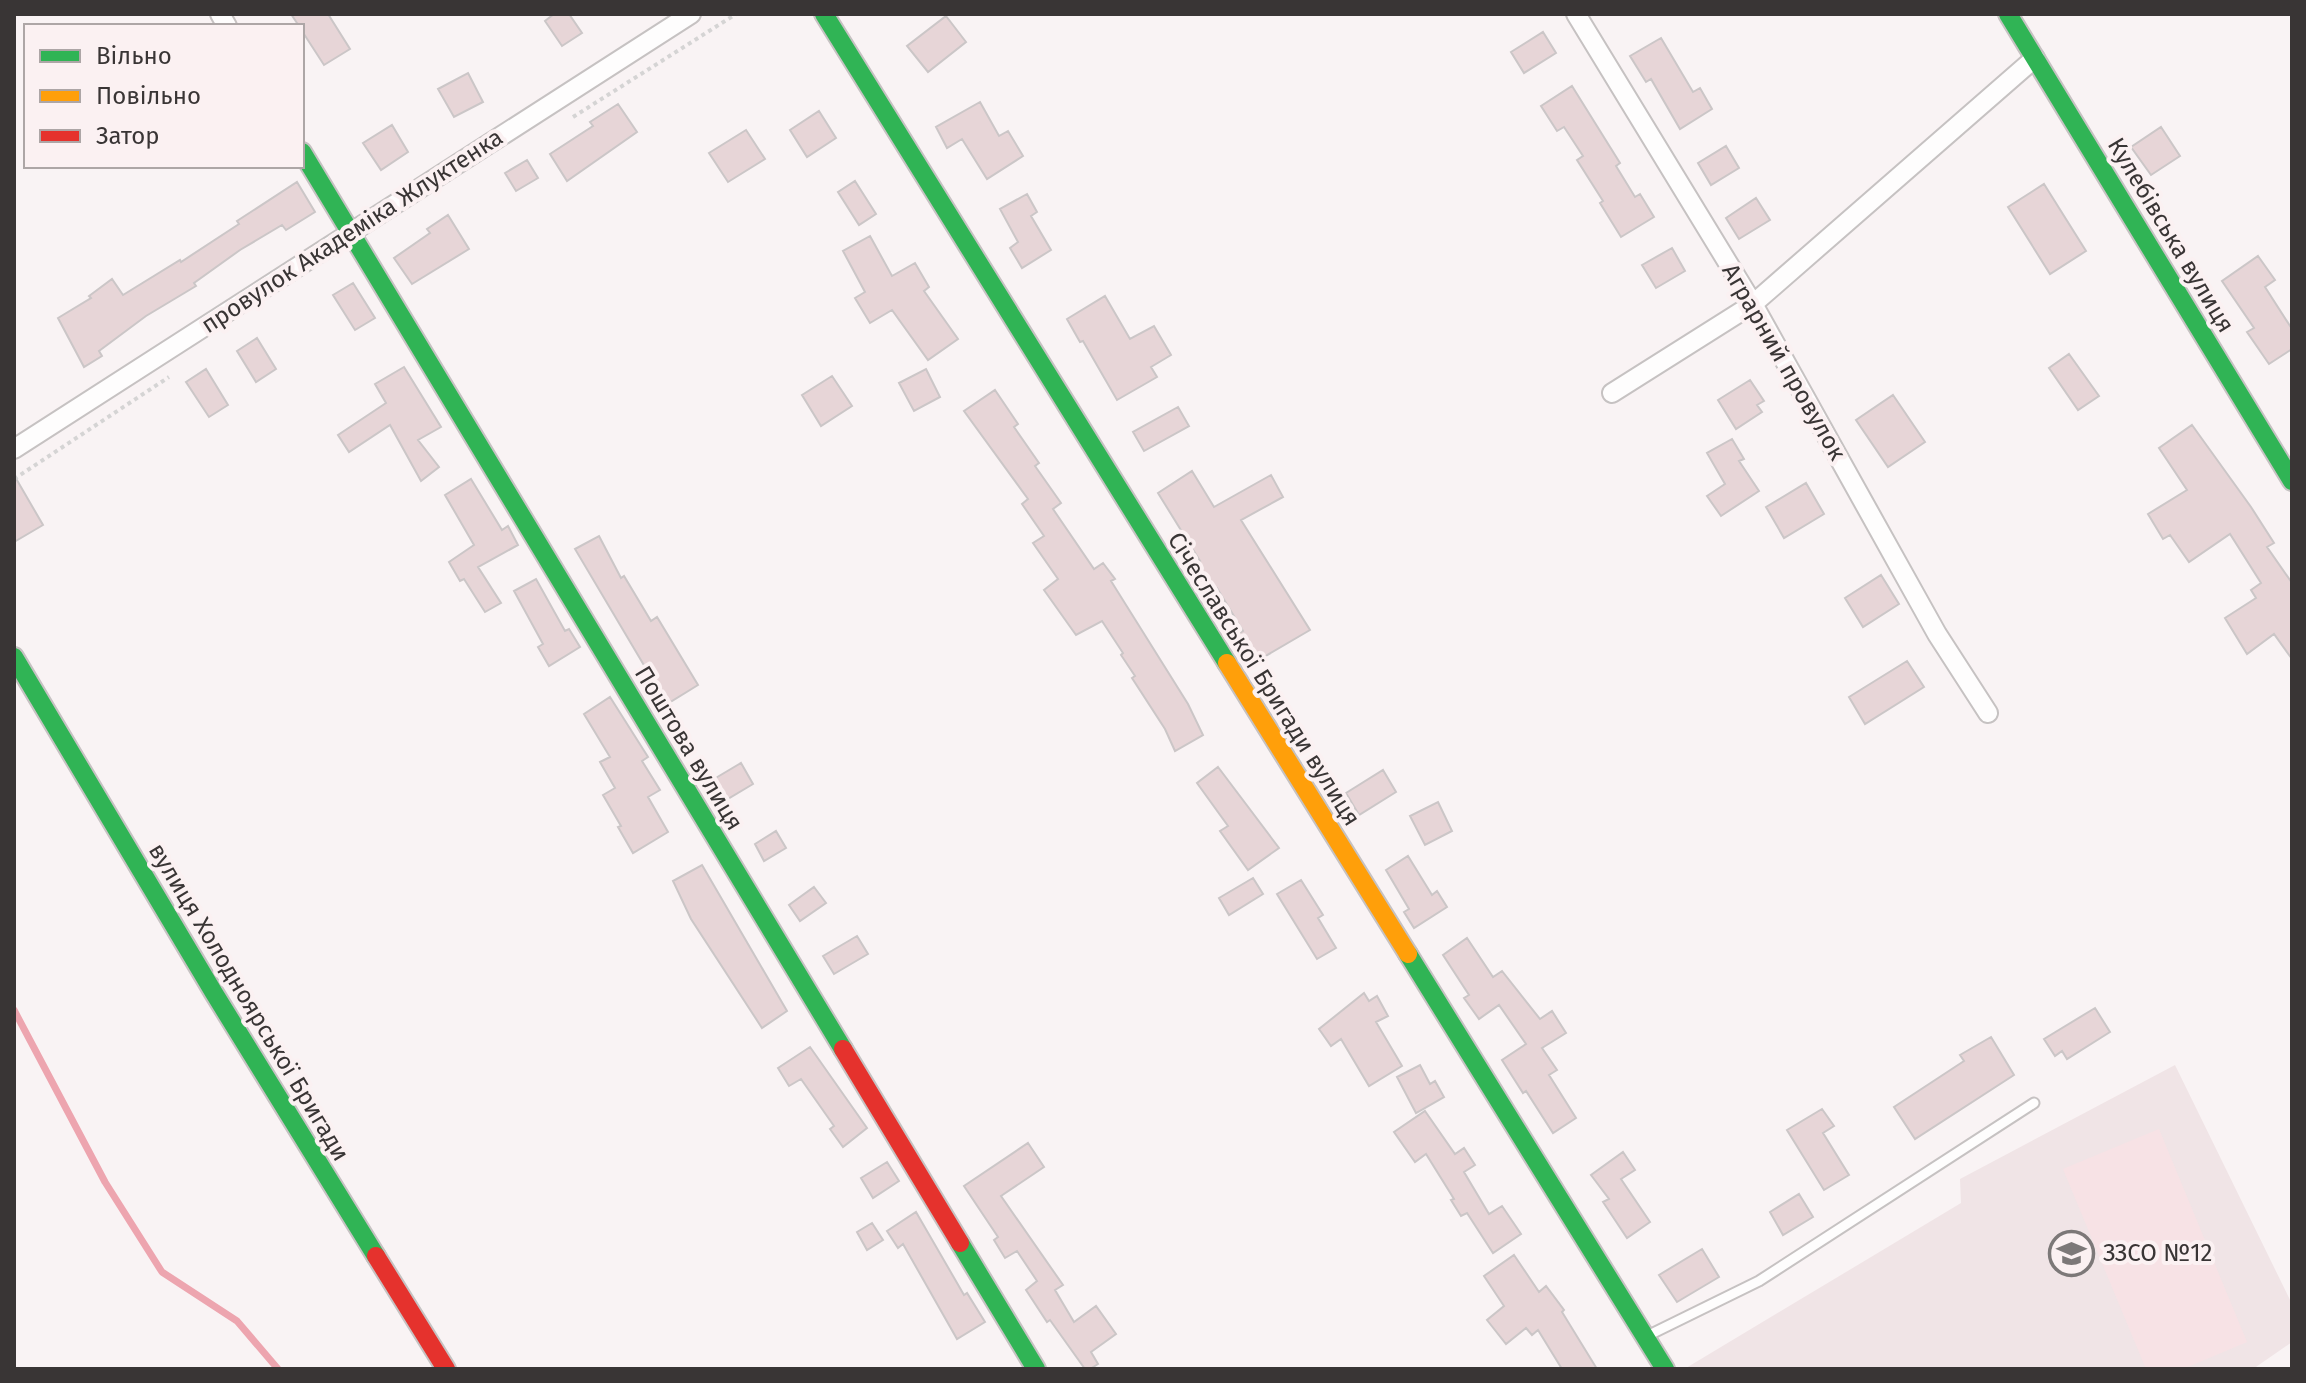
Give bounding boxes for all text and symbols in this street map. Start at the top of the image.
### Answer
legend [24,24,304,168]
text: Вільно [96,42,172,70]
text: Повільно [96,82,201,110]
text: Затор [96,122,160,150]
street label: провулок Академіка Жлуктенка [196,123,508,339]
street label: Кулебівська вулиця [2102,133,2240,337]
street label: Аграрний провулок [1716,259,1852,466]
street label: Січеславської Бригади вулиця [1162,527,1366,831]
street label: Поштова вулиця [629,661,749,835]
street label: вулиця Холодноярської Бригади [143,838,355,1166]
school or university icon: ЗЗСО №12 [2048,1229,2096,1277]
place label: ЗЗСО №12 [2103,1239,2212,1267]

